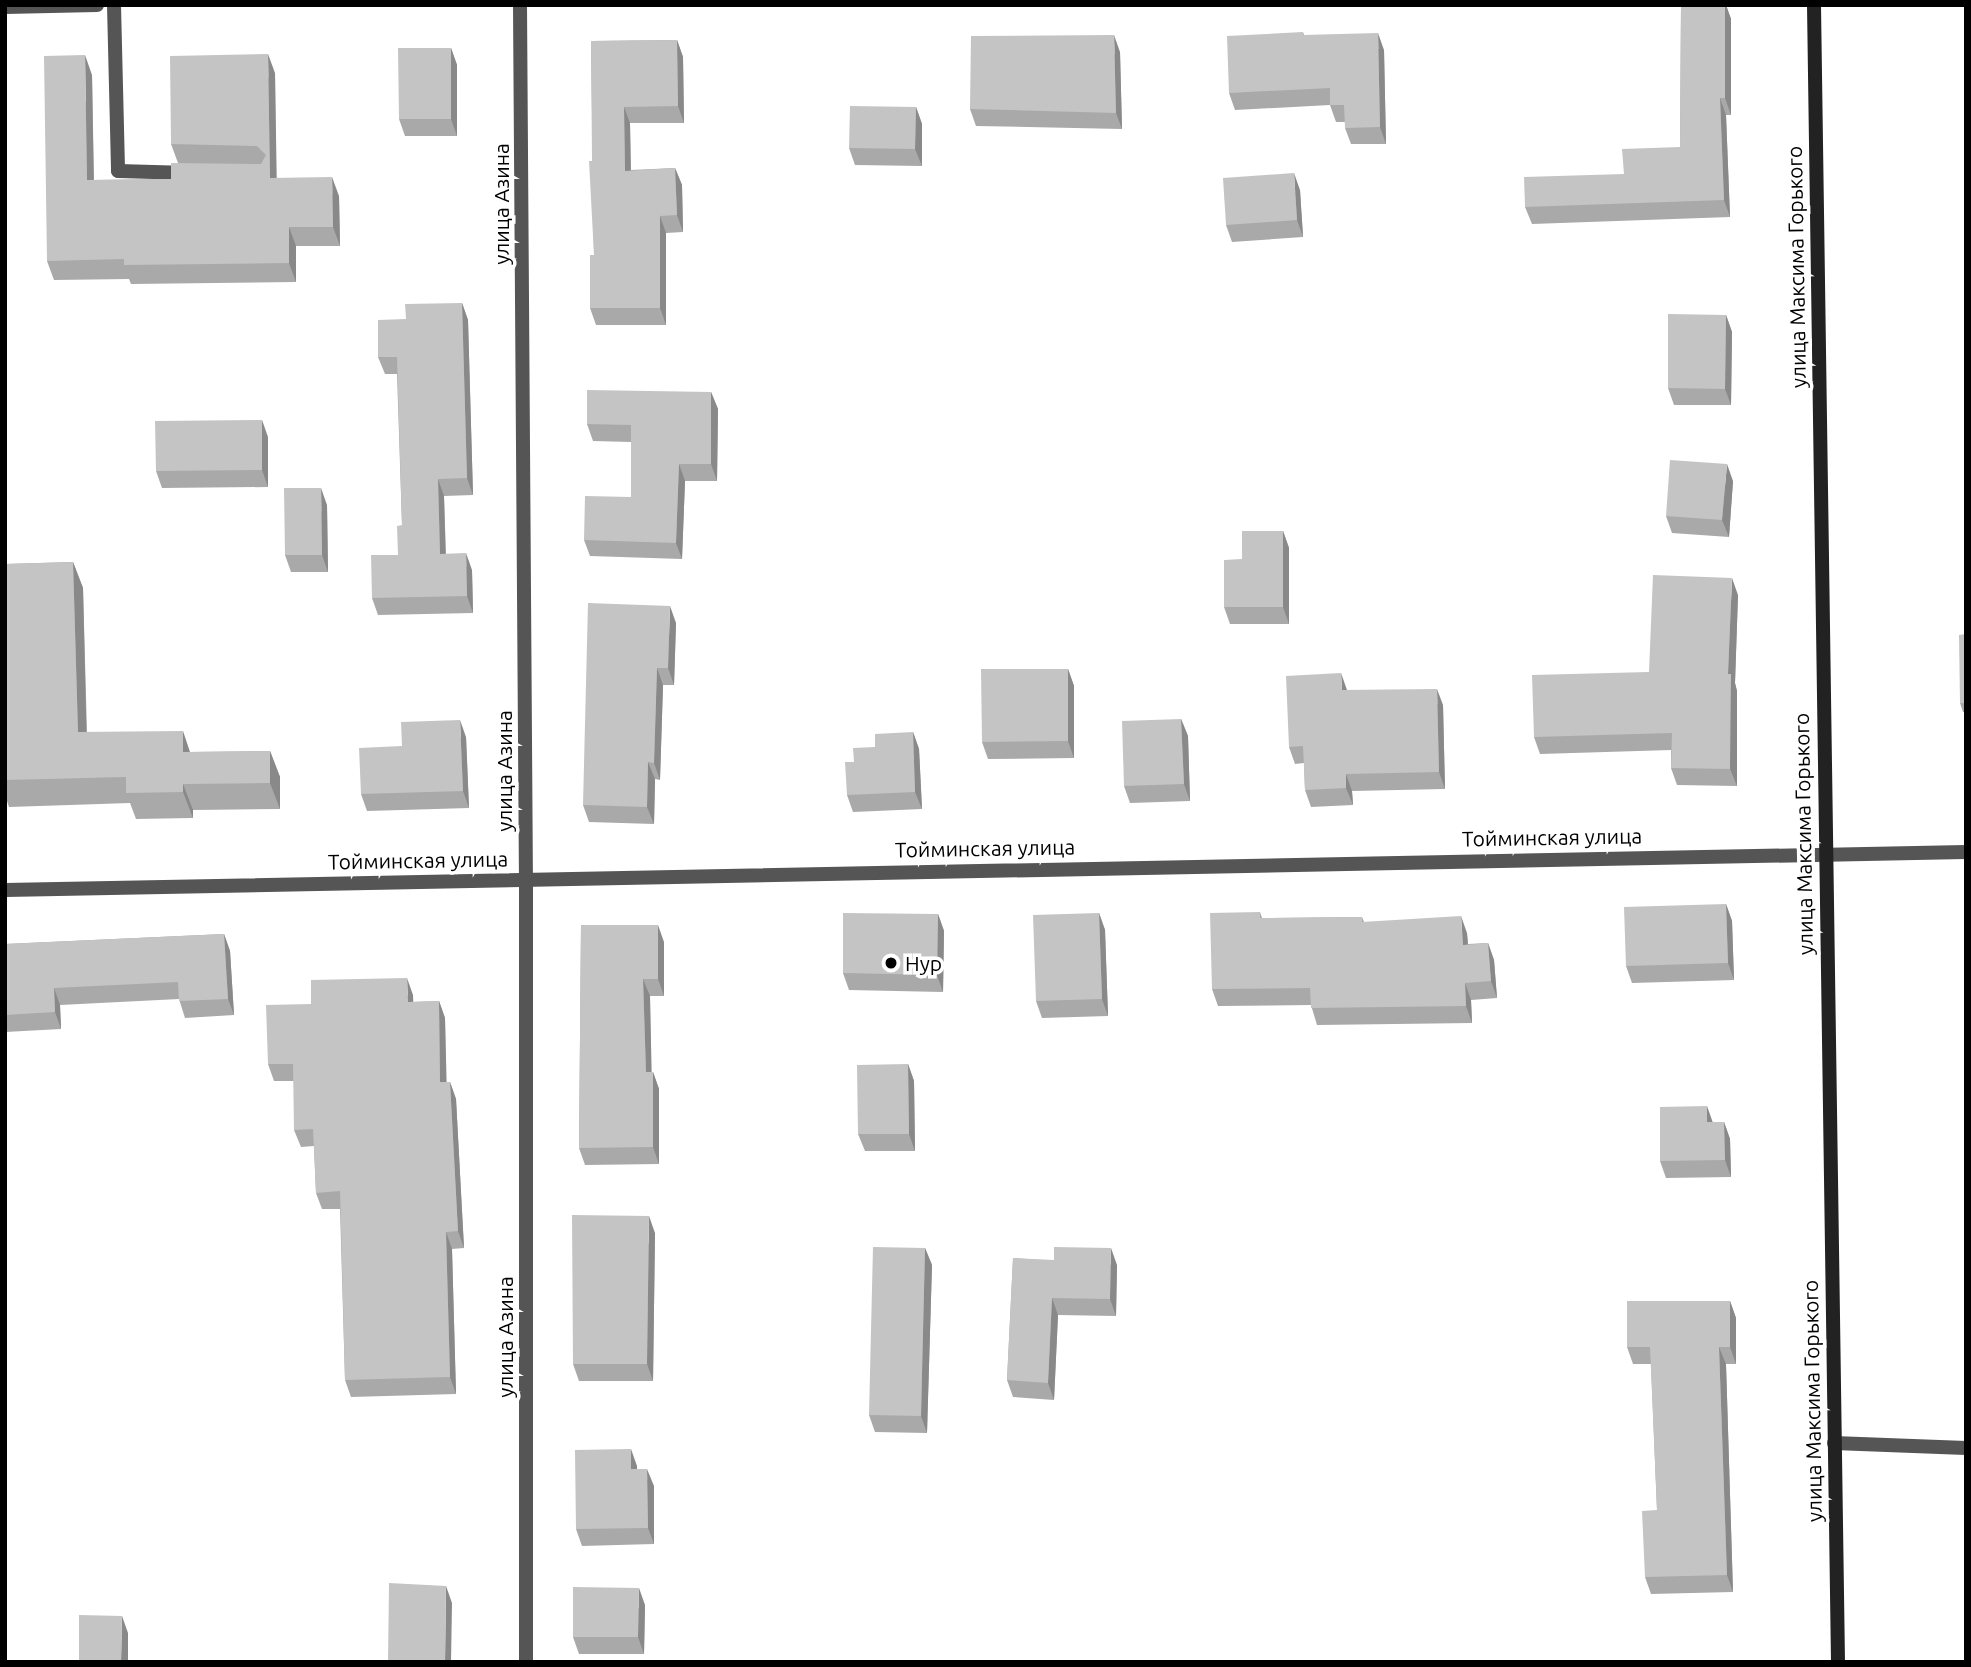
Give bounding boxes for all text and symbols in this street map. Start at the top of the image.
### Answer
street label: улица Азина [488,143,514,265]
street label: улица Максима Горького [1781,146,1811,388]
street label: улица Азина [491,710,517,832]
street label: улица Максима Горького [1788,713,1818,955]
street label: Тойминская улица [1462,823,1642,851]
street label: Тойминская улица [895,834,1075,862]
street label: Тойминская улица [328,846,508,874]
place label: Нур [905,950,942,976]
marker: Нур [883,955,899,971]
street label: улица Азина [492,1276,518,1398]
street label: улица Максима Горького [1797,1280,1827,1522]

